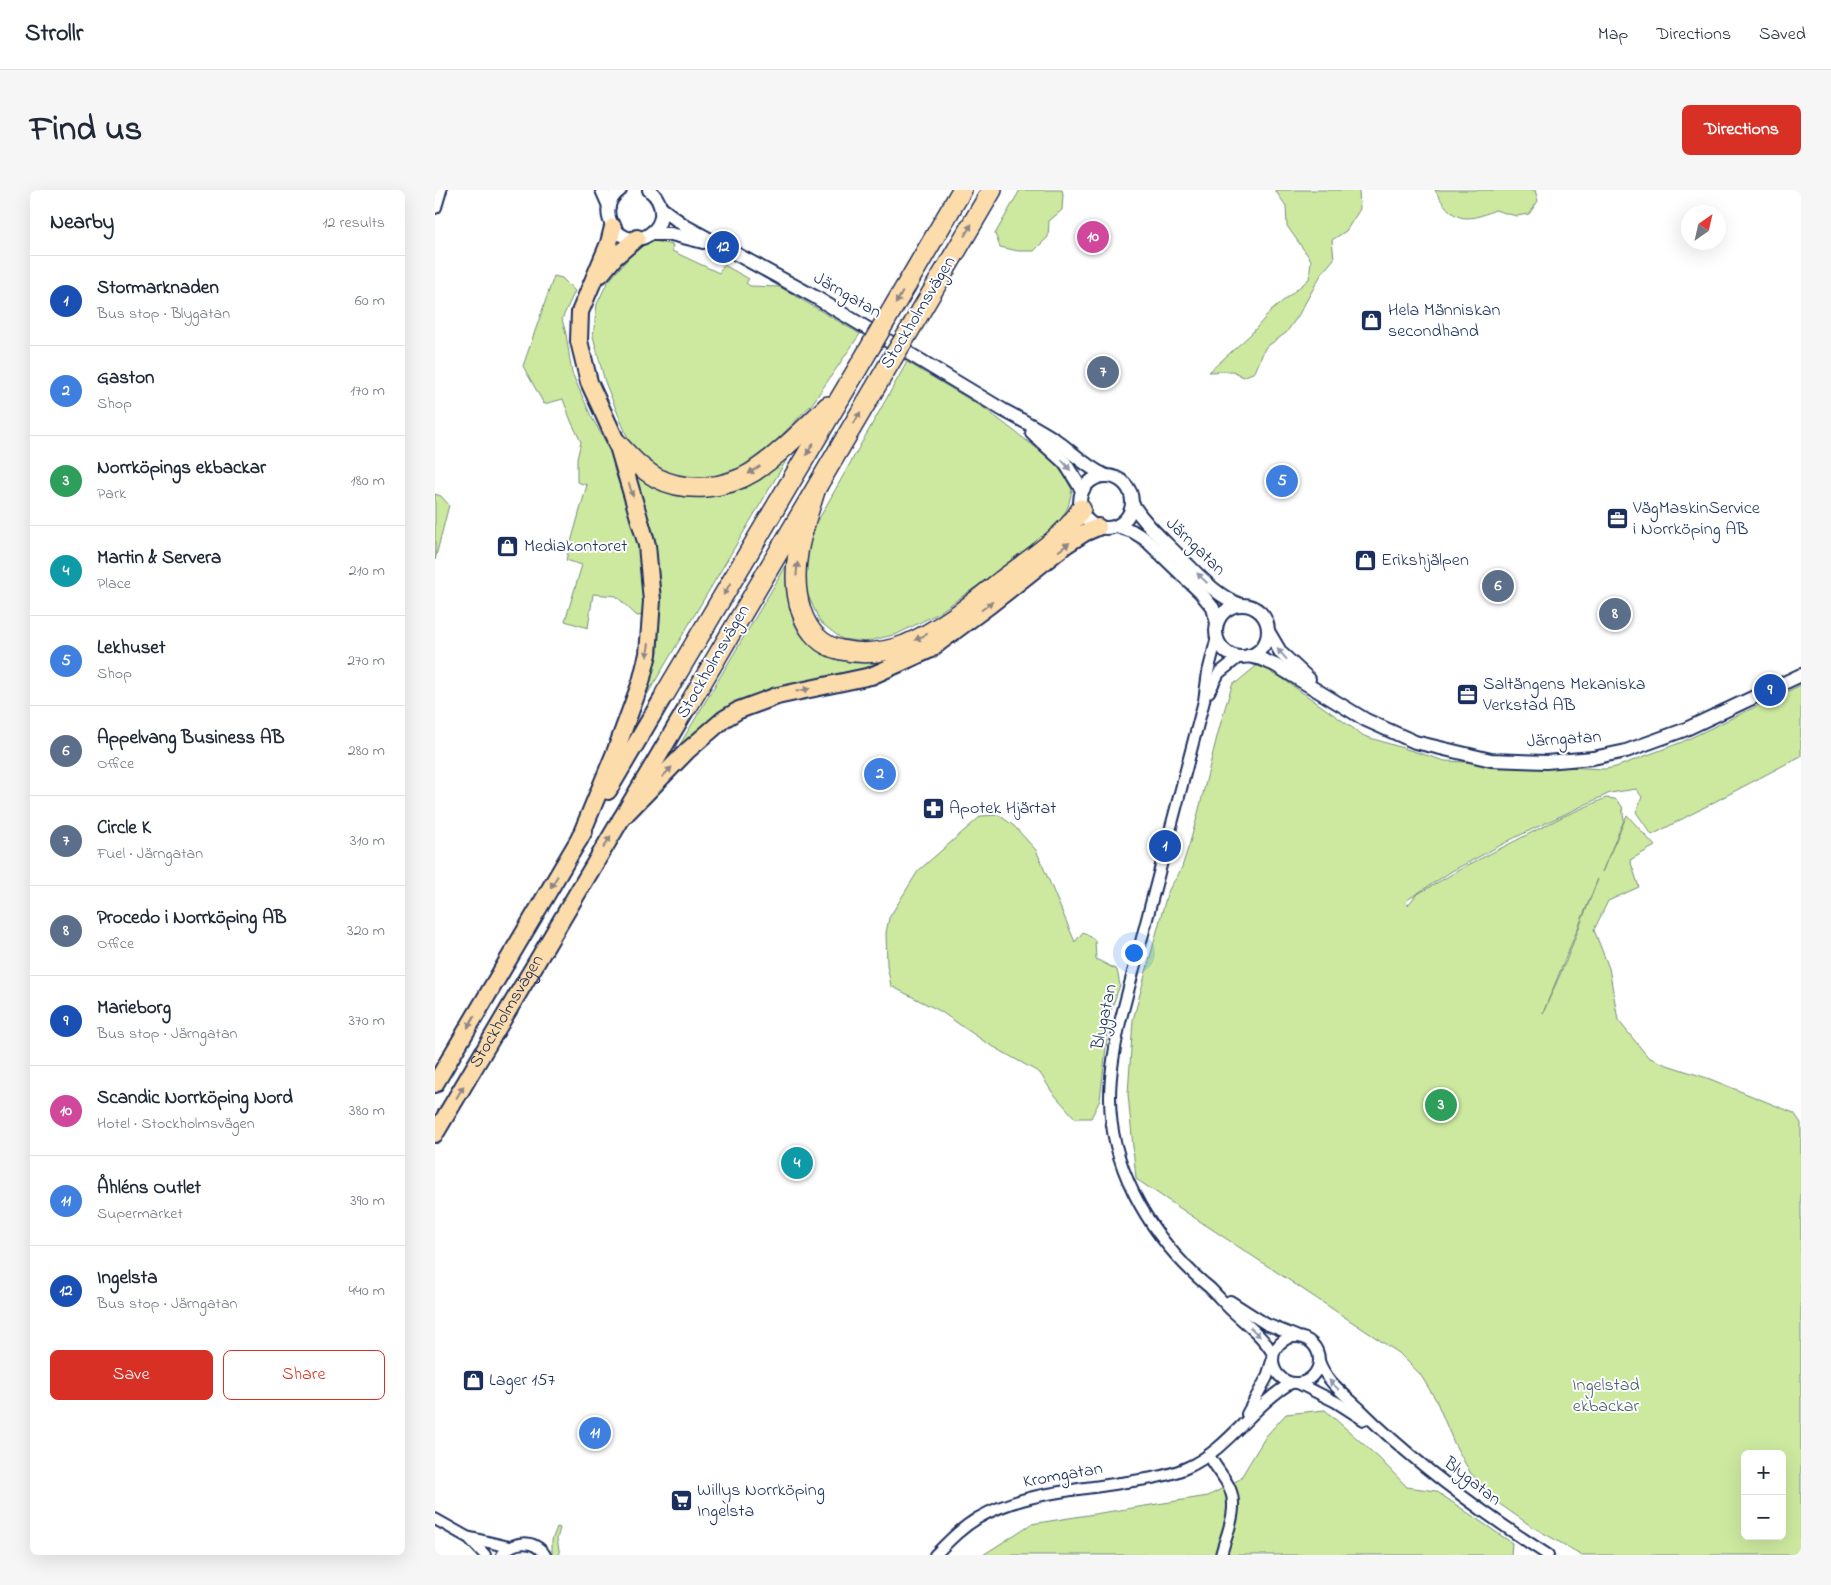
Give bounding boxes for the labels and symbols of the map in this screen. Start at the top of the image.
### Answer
north arrow [1681,205,1726,250]
pin: 10 [1077,218,1109,256]
one-way arrow [964,224,973,237]
pin: 12 [707,228,739,266]
street label: Stockholmsvägen [875,252,964,375]
street label: Järngatan [808,266,886,327]
one-way arrow [894,291,903,304]
place label: Hela Människan secondhand [1388,298,1501,345]
shop icon: Hela Människan secondhand [1360,309,1384,333]
pin: 7 [1087,353,1119,391]
one-way arrow [853,412,862,425]
one-way arrow [805,442,814,455]
one-way arrow [1061,458,1072,471]
pin: 5 [1266,462,1298,500]
one-way arrow [748,465,761,475]
one-way arrow [627,483,635,498]
place label: VägMaskinService i Norrköping AB [1632,496,1761,544]
office icon: VägMaskinService i Norrköping AB [1605,507,1629,531]
street label: Järngatan [1158,512,1231,583]
place label: Mediakontoret [524,534,627,560]
shop icon: Mediakontoret [496,535,520,559]
one-way arrow [1057,542,1071,552]
place label: Erikshjälpen [1381,548,1469,574]
shop icon: Erikshjälpen [1353,549,1377,573]
one-way arrow [793,560,801,576]
pin: 6 [1482,567,1514,605]
one-way arrow [1196,572,1208,584]
one-way arrow [722,582,731,595]
pin: 8 [1599,595,1631,633]
street label: Stockholmsvägen [671,600,758,724]
one-way arrow [980,601,993,612]
one-way arrow [913,633,928,641]
one-way arrow [644,642,652,658]
one-way arrow [1276,648,1288,660]
pin: 9 [1754,671,1786,709]
place label: Saltängens Mekaniska Verkstad AB [1482,672,1646,719]
office icon: Saltängens Mekaniska Verkstad AB [1455,683,1479,707]
one-way arrow [796,686,812,694]
street label: Järngatan [1526,724,1602,757]
pin: 2 [864,755,896,793]
one-way arrow [661,766,673,778]
place label: Apotek Hjärtat [949,796,1056,822]
pharmacy icon: Apotek Hjärtat [921,797,945,821]
pin: 1 [1149,827,1181,865]
one-way arrow [603,836,612,849]
one-way arrow [549,875,558,888]
your location [1121,940,1147,966]
street label: Stockholmsvägen [464,950,551,1073]
street label: Blygatan [1085,982,1126,1053]
one-way arrow [467,1015,476,1028]
one-way arrow [455,1086,464,1099]
pin: 3 [1425,1086,1457,1124]
pin: 4 [781,1144,813,1182]
one-way arrow [1249,1326,1261,1338]
place label: Lager 157 [489,1368,556,1395]
shop icon: Lager 157 [461,1369,485,1393]
park label: Ingelstad ekbackar [1572,1373,1640,1420]
one-way arrow [1328,1379,1340,1391]
pin: 11 [579,1414,611,1452]
street label: Blygatan [1436,1451,1506,1514]
street label: Kromgatan [1021,1456,1105,1497]
place label: Willys Norrköping Ingelsta [697,1478,825,1526]
supermarket icon: Willys Norrköping Ingelsta [669,1489,693,1513]

